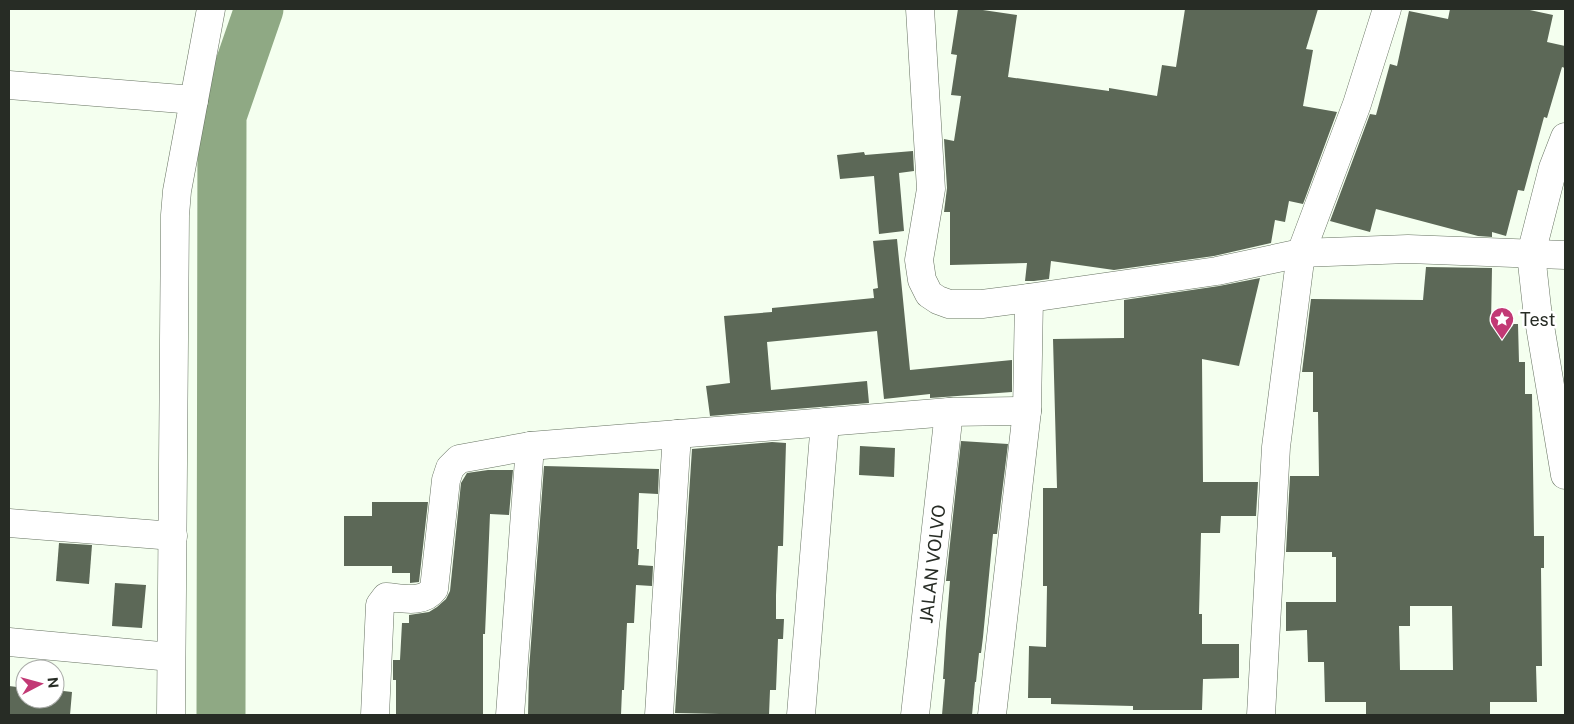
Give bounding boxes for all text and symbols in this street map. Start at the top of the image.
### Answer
place icon: Test [1489,306,1515,340]
place label: Test [1520,309,1555,330]
street label: JALAN VOLVO [915,503,949,624]
north arrow [15,659,65,709]
text: N [44,676,61,689]

